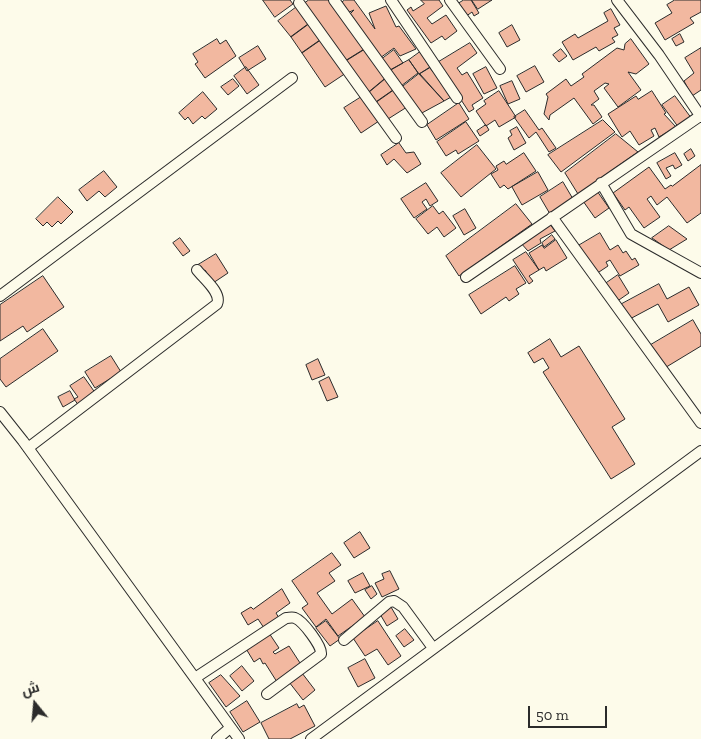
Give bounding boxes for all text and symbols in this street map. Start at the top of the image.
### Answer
text: ش [19,678,42,700]
north arrow [10,679,60,729]
scale bar [531,696,610,728]
text: 50 m [536,706,569,724]

